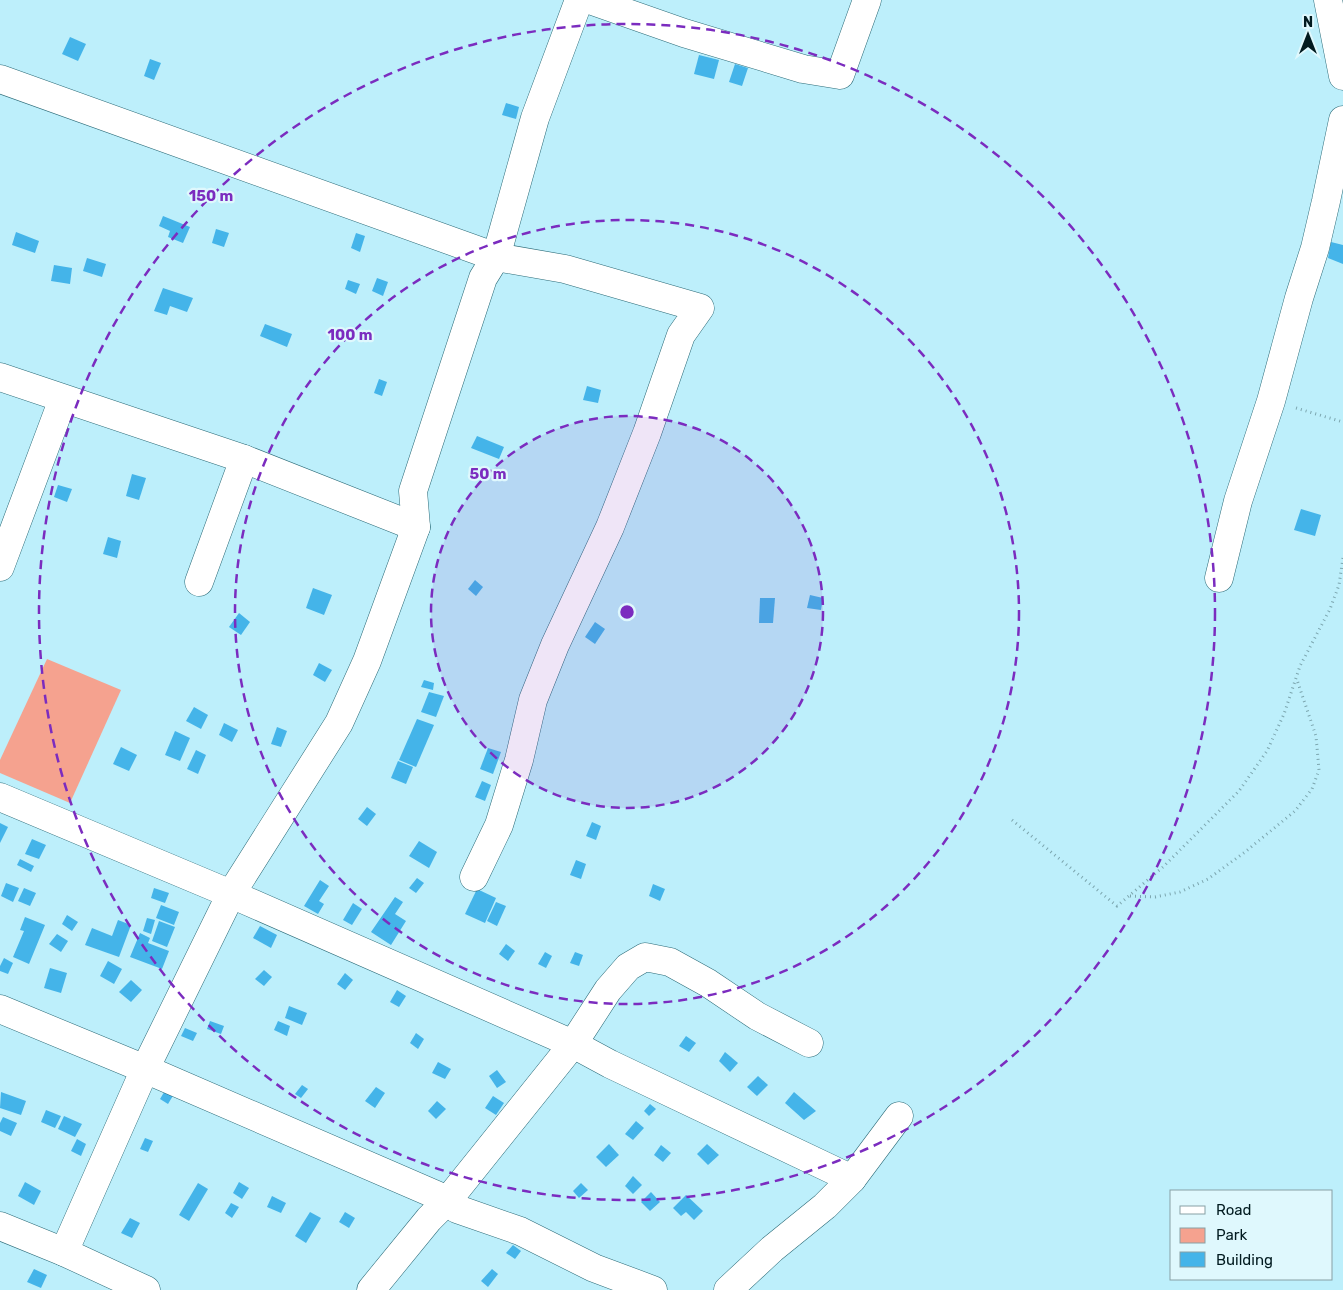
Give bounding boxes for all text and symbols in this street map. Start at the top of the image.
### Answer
north arrow [1283,10,1333,60]
text: N [1303,14,1313,31]
text: 150 m [189,187,233,205]
text: 100 m [328,326,372,344]
text: 50 m [470,465,506,483]
centre of rings [618,603,636,621]
legend [1170,1190,1333,1280]
text: Road [1216,1201,1252,1219]
text: Park [1216,1226,1247,1244]
text: Building [1216,1251,1273,1269]

